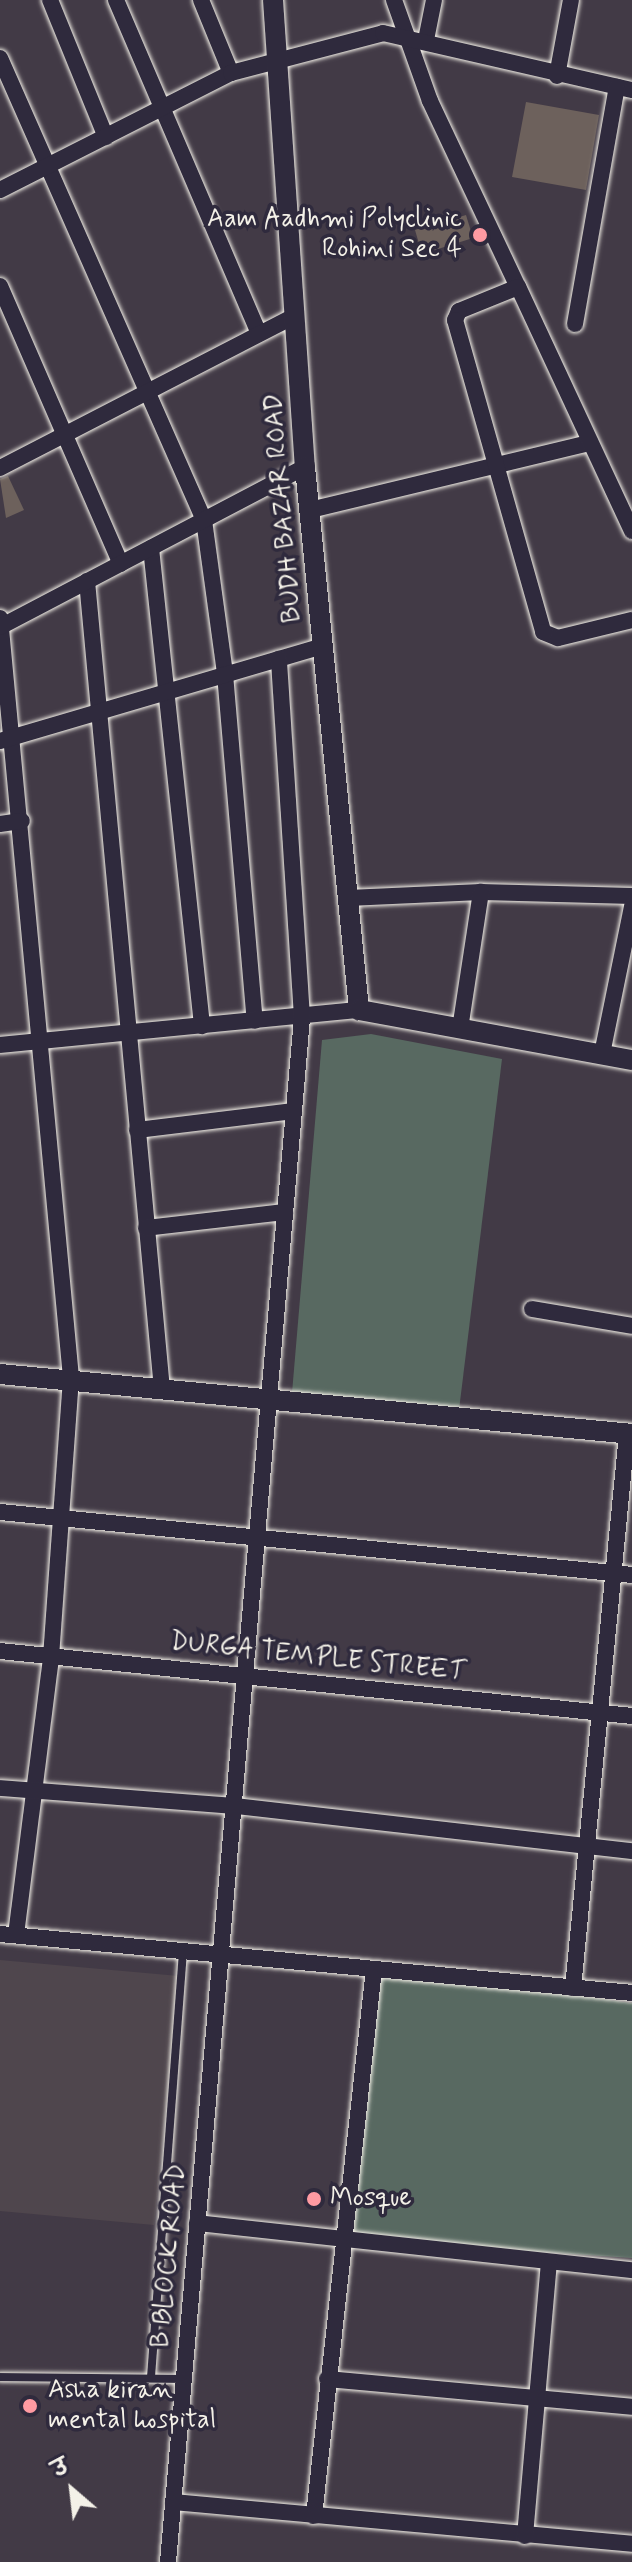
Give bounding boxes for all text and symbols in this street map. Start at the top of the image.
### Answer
place label: Aam Aadhmi Polyclinic Rohini Sec 4 [210,204,462,266]
marker: Aam Aadhmi Polyclinic Rohini Sec 4 [469,224,491,246]
street label: BUDH BAZAR ROAD [258,391,310,625]
street label: DURGA TEMPLE STREET [168,1627,468,1689]
street label: B BLOCK ROAD [147,2165,193,2347]
place label: Mosque [330,2183,412,2215]
marker: Mosque [305,2190,323,2208]
place label: Asha kiran mental hospital [48,2375,216,2436]
marker: Asha kiran mental hospital [19,2395,41,2417]
north arrow [32,2450,112,2530]
text: उ [48,2453,74,2485]

